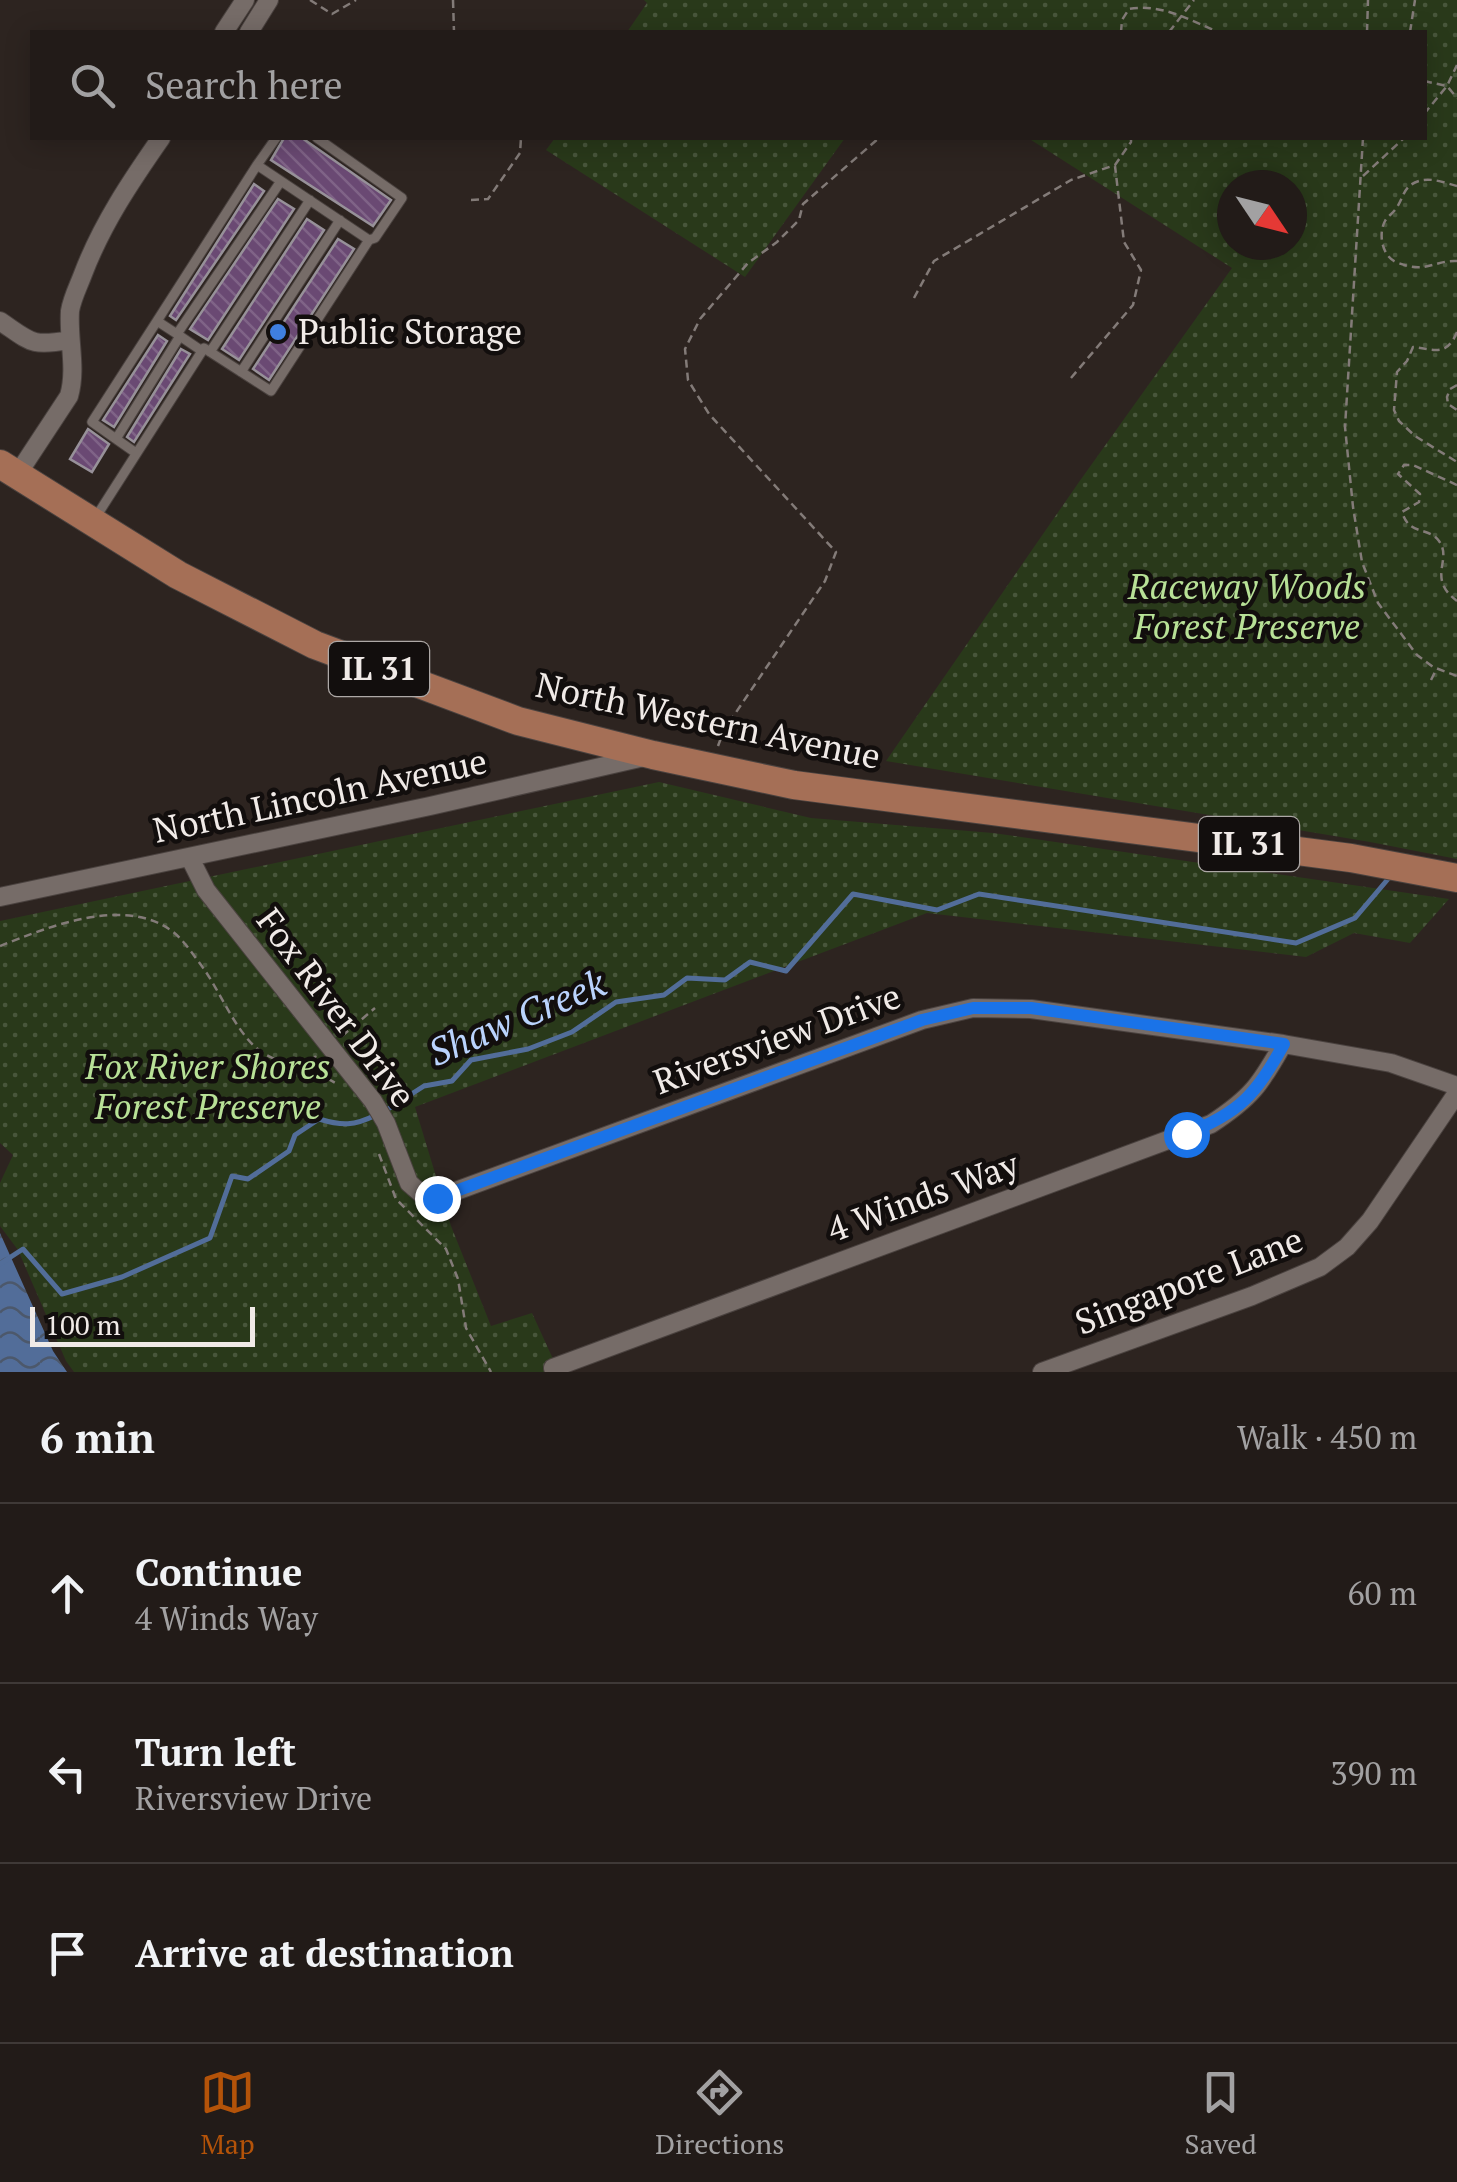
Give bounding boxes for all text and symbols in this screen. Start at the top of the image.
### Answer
search box [30,30,1427,140]
icon: search [65,58,120,113]
text: Search here [145,60,343,110]
north arrow [1217,170,1307,260]
place label: Public Storage [298,308,522,354]
marker: Public Storage [267,321,289,343]
park label: Raceway Woods Forest Preserve [1127,563,1366,649]
road number: IL 31 [329,642,429,696]
street label: North Western Avenue [532,661,885,779]
street label: North Lincoln Avenue [149,737,491,853]
road number: IL 31 [1199,817,1299,871]
street label: Fox River Drive [247,899,427,1116]
water label: Shaw Creek [420,957,614,1077]
street label: Riversview Drive [647,972,906,1104]
park label: Fox River Shores Forest Preserve [85,1043,330,1129]
route start [1164,1112,1210,1158]
street label: 4 Winds Way [821,1140,1026,1252]
route end [415,1176,461,1222]
street label: Singapore Lane [1068,1216,1309,1345]
scale bar [30,1302,255,1346]
text: 100 m [45,1306,121,1343]
text: 6 min [40,1409,155,1465]
text: Walk · 450 m [1237,1416,1417,1458]
text: Continue [135,1547,302,1597]
icon: ahead [40,1566,95,1621]
text: 60 m [1347,1572,1417,1614]
text: 4 Winds Way [135,1597,318,1639]
text: Turn left [135,1727,296,1777]
icon: left [40,1746,95,1801]
text: 390 m [1330,1752,1417,1794]
text: Riversview Drive [135,1777,372,1819]
icon: arrive [40,1926,95,1981]
text: Arrive at destination [135,1928,514,1978]
tab: Map [200,2065,255,2162]
tab: Directions [655,2065,784,2162]
tab: Saved [1184,2065,1257,2162]

